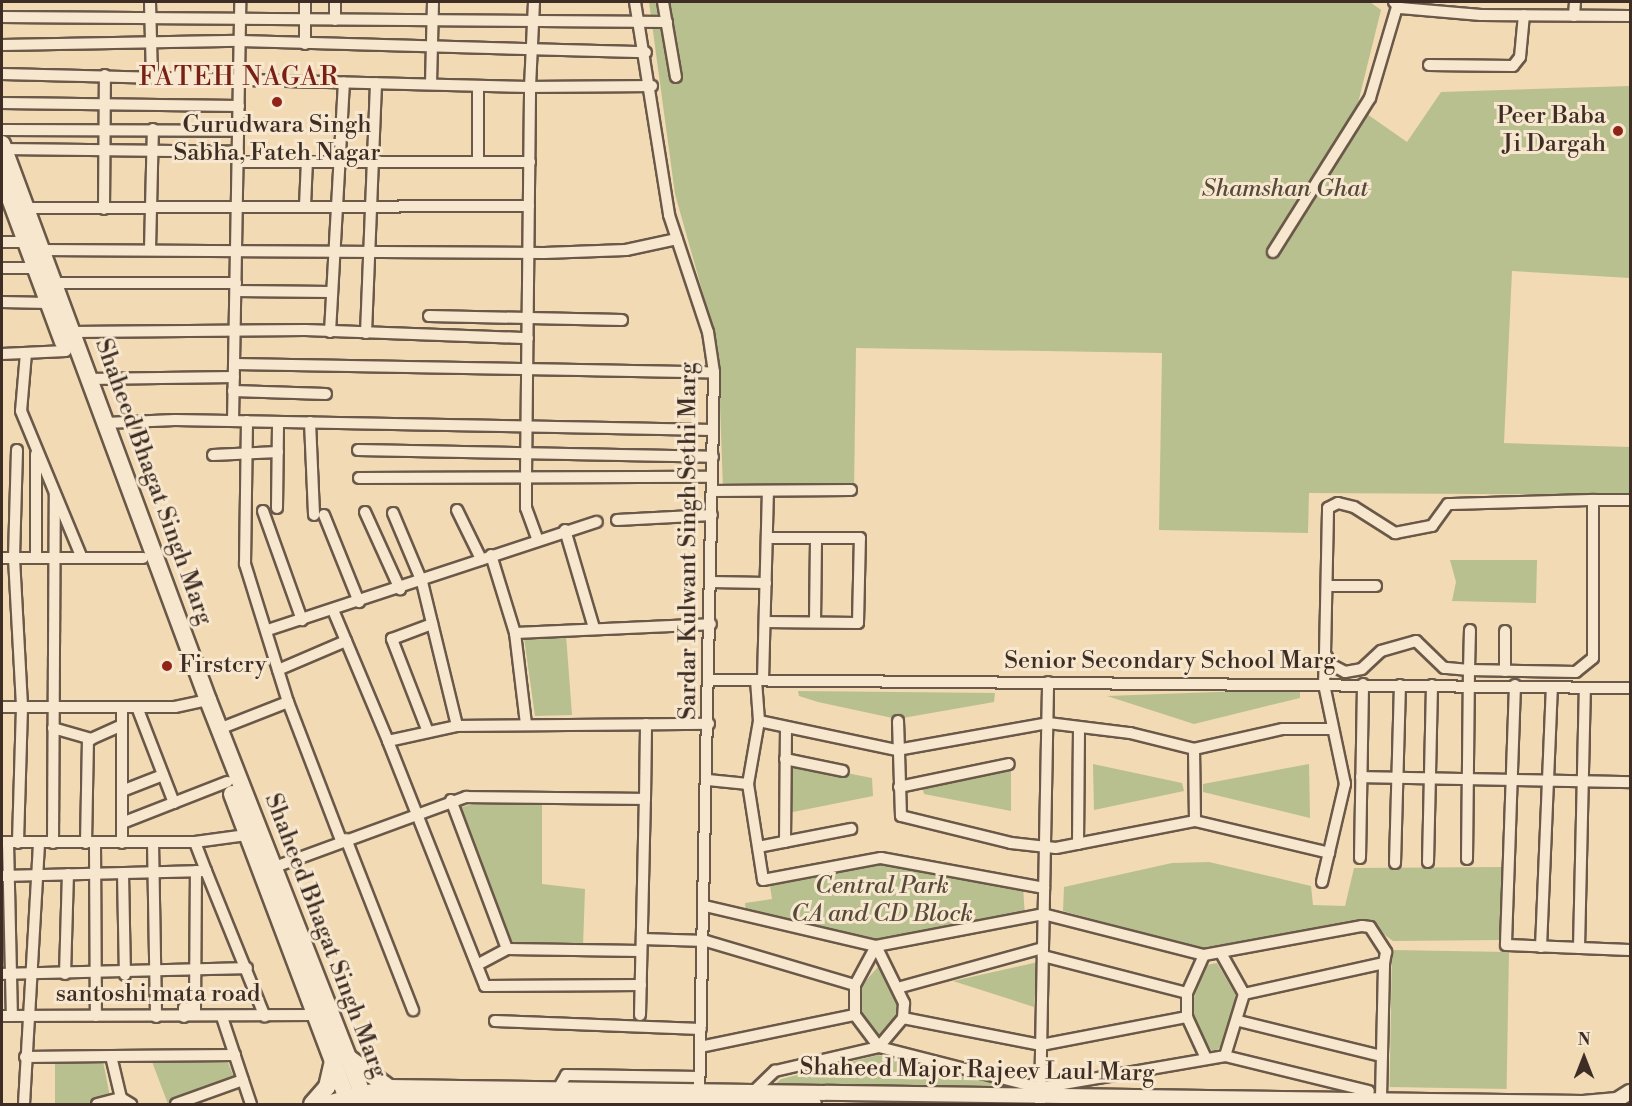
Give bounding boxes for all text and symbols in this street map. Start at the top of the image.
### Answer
district label: FATEH NAGAR [139,62,339,94]
marker: Gurudwara Singh Sabha, Fateh Nagar [270,95,284,109]
place label: Peer Baba Ji Dargah [1497,103,1606,159]
place label: Gurudwara Singh Sabha, Fateh Nagar [173,112,381,168]
marker: Peer Baba Ji Dargah [1611,124,1625,138]
park label: Shamshan Ghat [1202,176,1368,204]
street label: Shaheed Bhagat Singh Marg [88,335,218,629]
street label: Sardar Kulwant Singh Sethi Marg [675,362,703,720]
street label: Senior Secondary School Marg [1004,648,1336,676]
place label: Firstcry [179,652,267,680]
marker: Firstcry [160,659,174,673]
street label: Shaheed Bhagat Singh Marg [257,790,393,1082]
park label: Central Park CA and CD Block [791,873,973,929]
street label: santoshi mata road [56,981,260,1009]
north arrow [1554,1028,1614,1088]
text: N [1578,1030,1590,1050]
street label: Shaheed Major Rajeev Laul Marg [799,1054,1155,1088]

